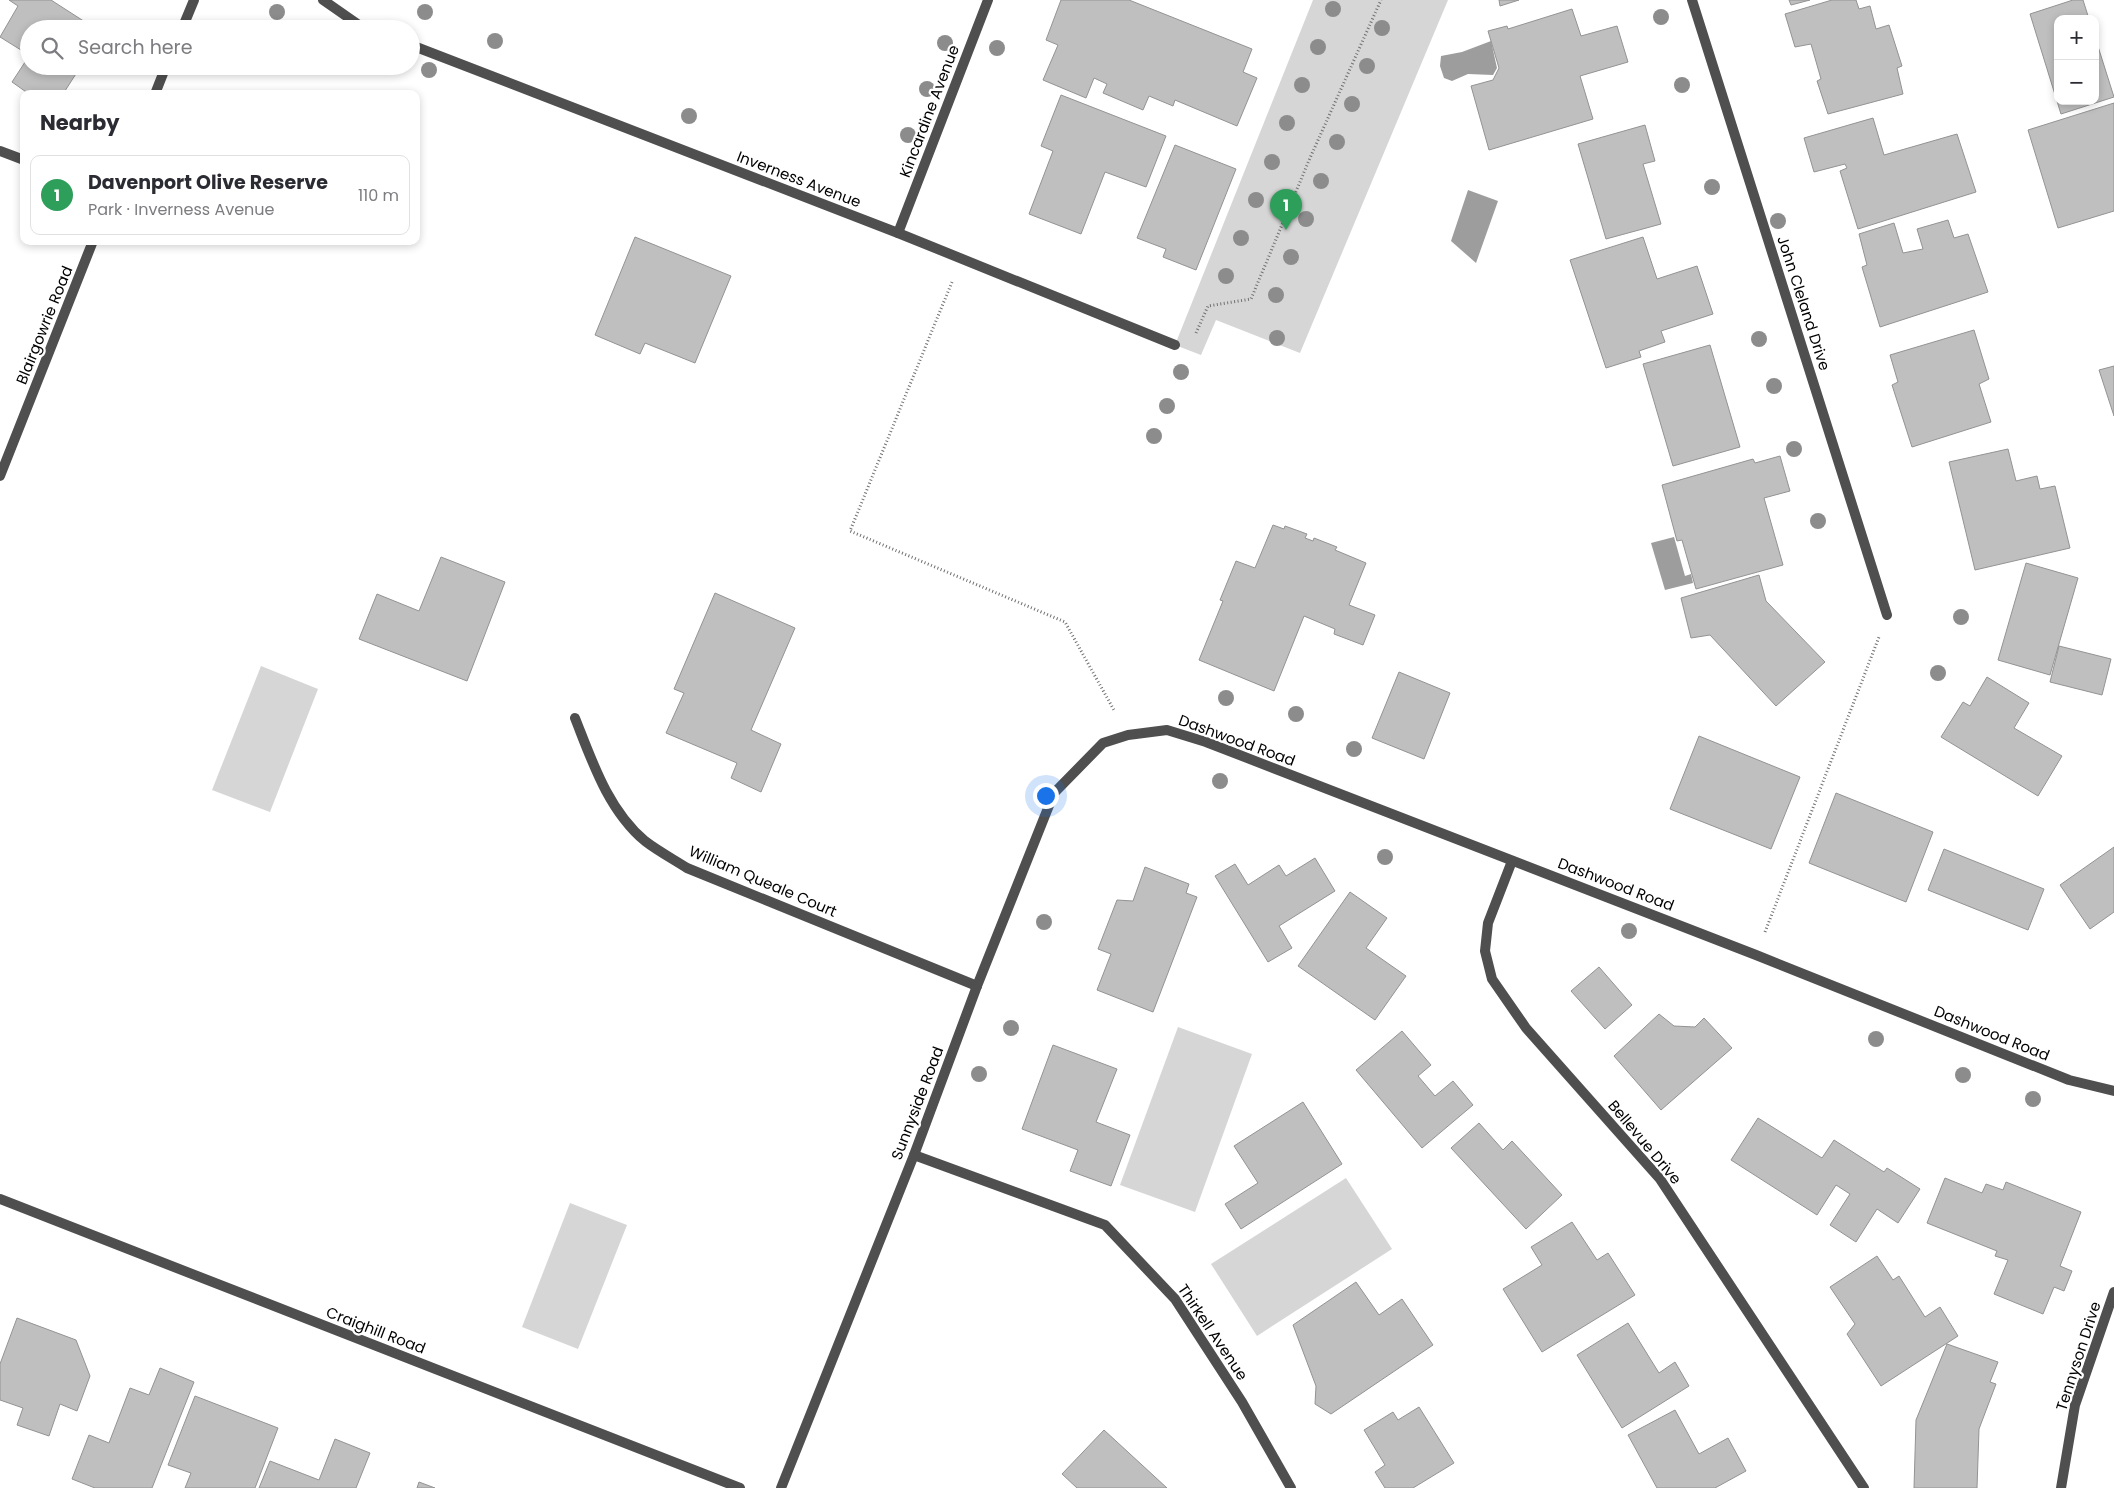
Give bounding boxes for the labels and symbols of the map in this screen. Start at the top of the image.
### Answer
street label: Kincardine Avenue [894,42,964,180]
street label: Inverness Avenue [734,146,864,212]
pin: 1 [1270,189,1302,230]
street label: John Cleland Drive [1772,233,1836,373]
street label: Blairgowrie Road [11,263,77,387]
street label: Dashwood Road [1176,709,1298,771]
your location [1033,783,1059,809]
street label: William Queale Court [686,840,840,922]
street label: Dashwood Road [1555,852,1677,916]
street label: Dashwood Road [1931,1000,2053,1066]
street label: Sunnyside Road [886,1043,948,1163]
street label: Bellevue Drive [1603,1095,1687,1189]
street label: Thirkell Avenue [1173,1280,1253,1384]
street label: Tennyson Drive [2050,1299,2106,1413]
street label: Craighill Road [323,1301,429,1359]

